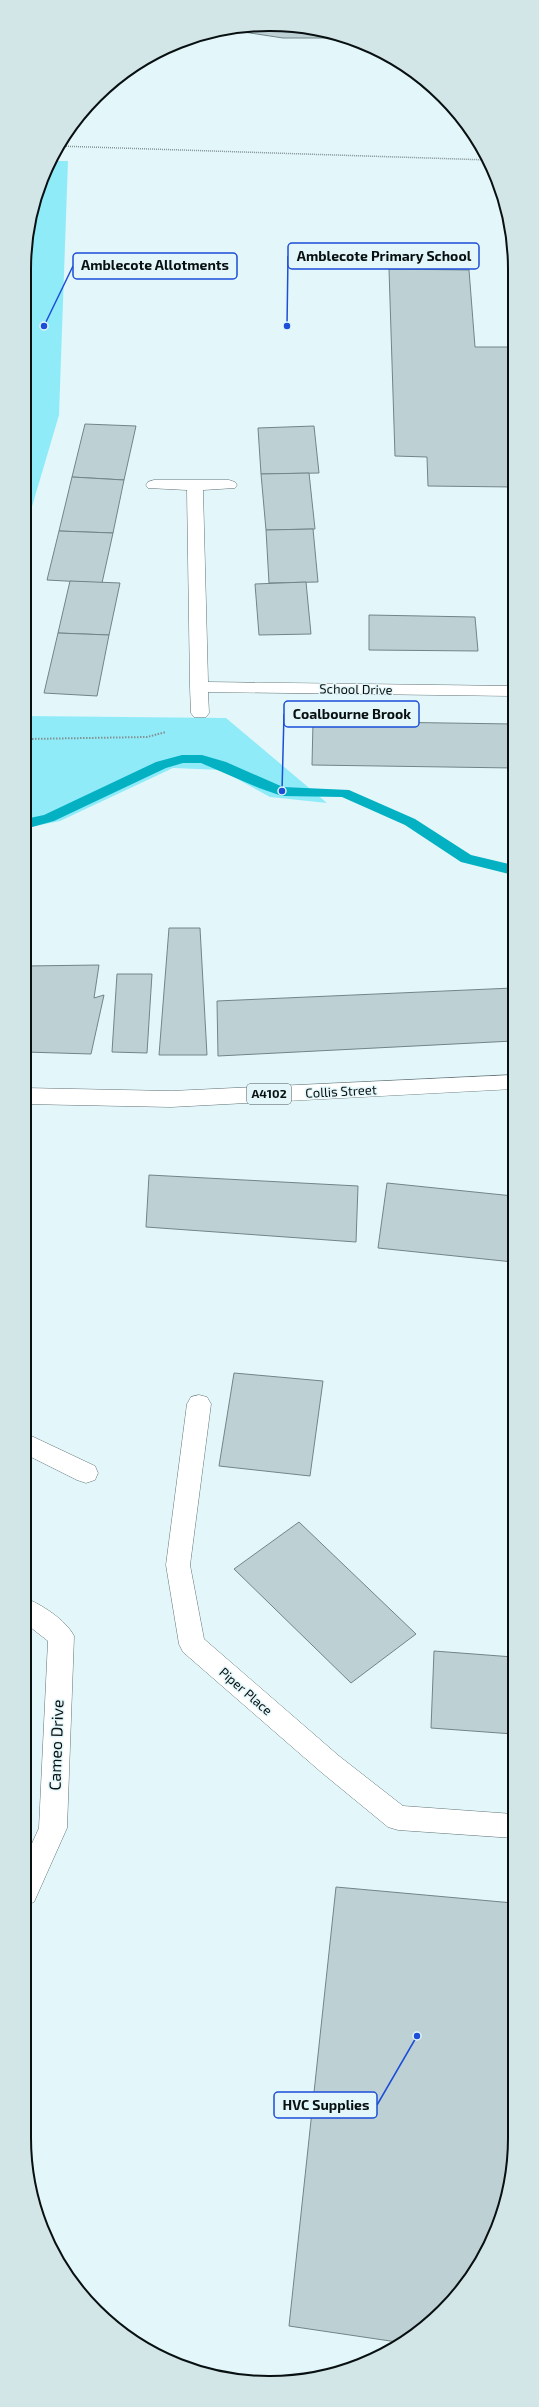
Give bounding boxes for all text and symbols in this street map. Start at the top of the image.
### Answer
callout: Amblecote Primary School [288,243,479,269]
text: Amblecote Primary School [297,247,472,264]
callout: Amblecote Allotments [73,253,237,279]
text: Amblecote Allotments [81,256,229,273]
street label: School Drive [319,680,393,698]
callout: Coalbourne Brook [284,701,419,727]
text: Coalbourne Brook [293,705,411,722]
street label: Collis Street [305,1081,377,1101]
road number: A4102 [247,1084,291,1104]
street label: Piper Place [216,1664,276,1718]
street label: Cameo Drive [44,1699,67,1791]
callout: HVC Supplies [274,2092,377,2118]
text: HVC Supplies [283,2096,369,2113]

